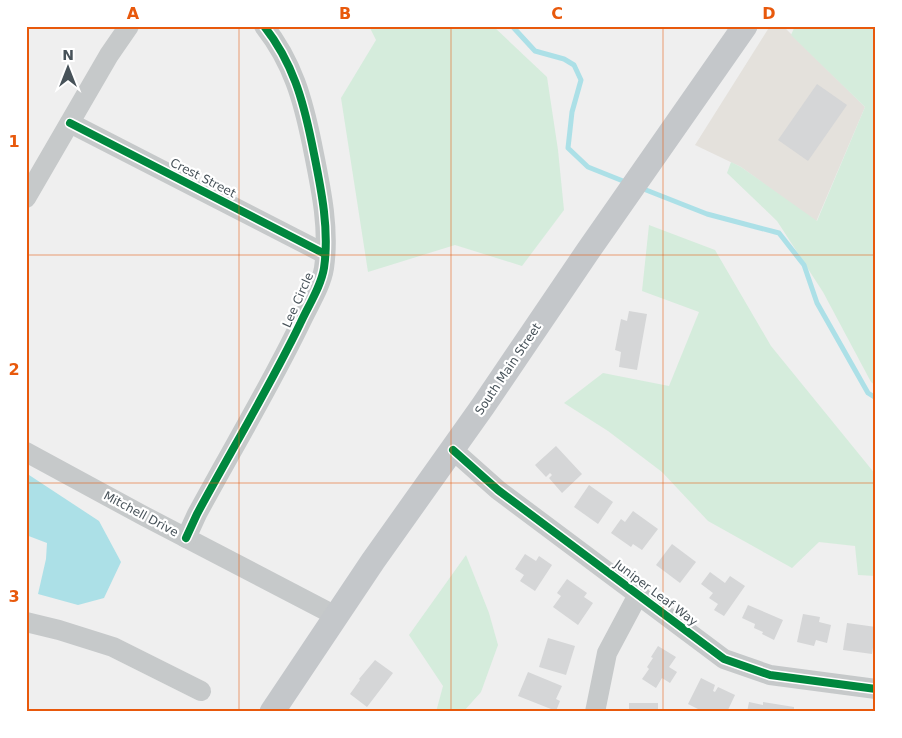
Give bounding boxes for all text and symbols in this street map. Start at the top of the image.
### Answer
text: A [127,4,140,23]
text: B [339,4,351,23]
text: C [551,4,563,23]
text: D [762,4,776,23]
north arrow [42,42,92,92]
text: N [62,47,74,63]
text: 1 [8,132,20,151]
street label: Crest Street [168,155,238,201]
street label: Lee Circle [280,270,316,330]
street label: South Main Street [472,320,544,418]
text: 2 [8,360,20,379]
street label: Mitchell Drive [101,488,181,540]
street label: Juniper Leaf Way [611,557,700,629]
text: 3 [8,587,20,606]

